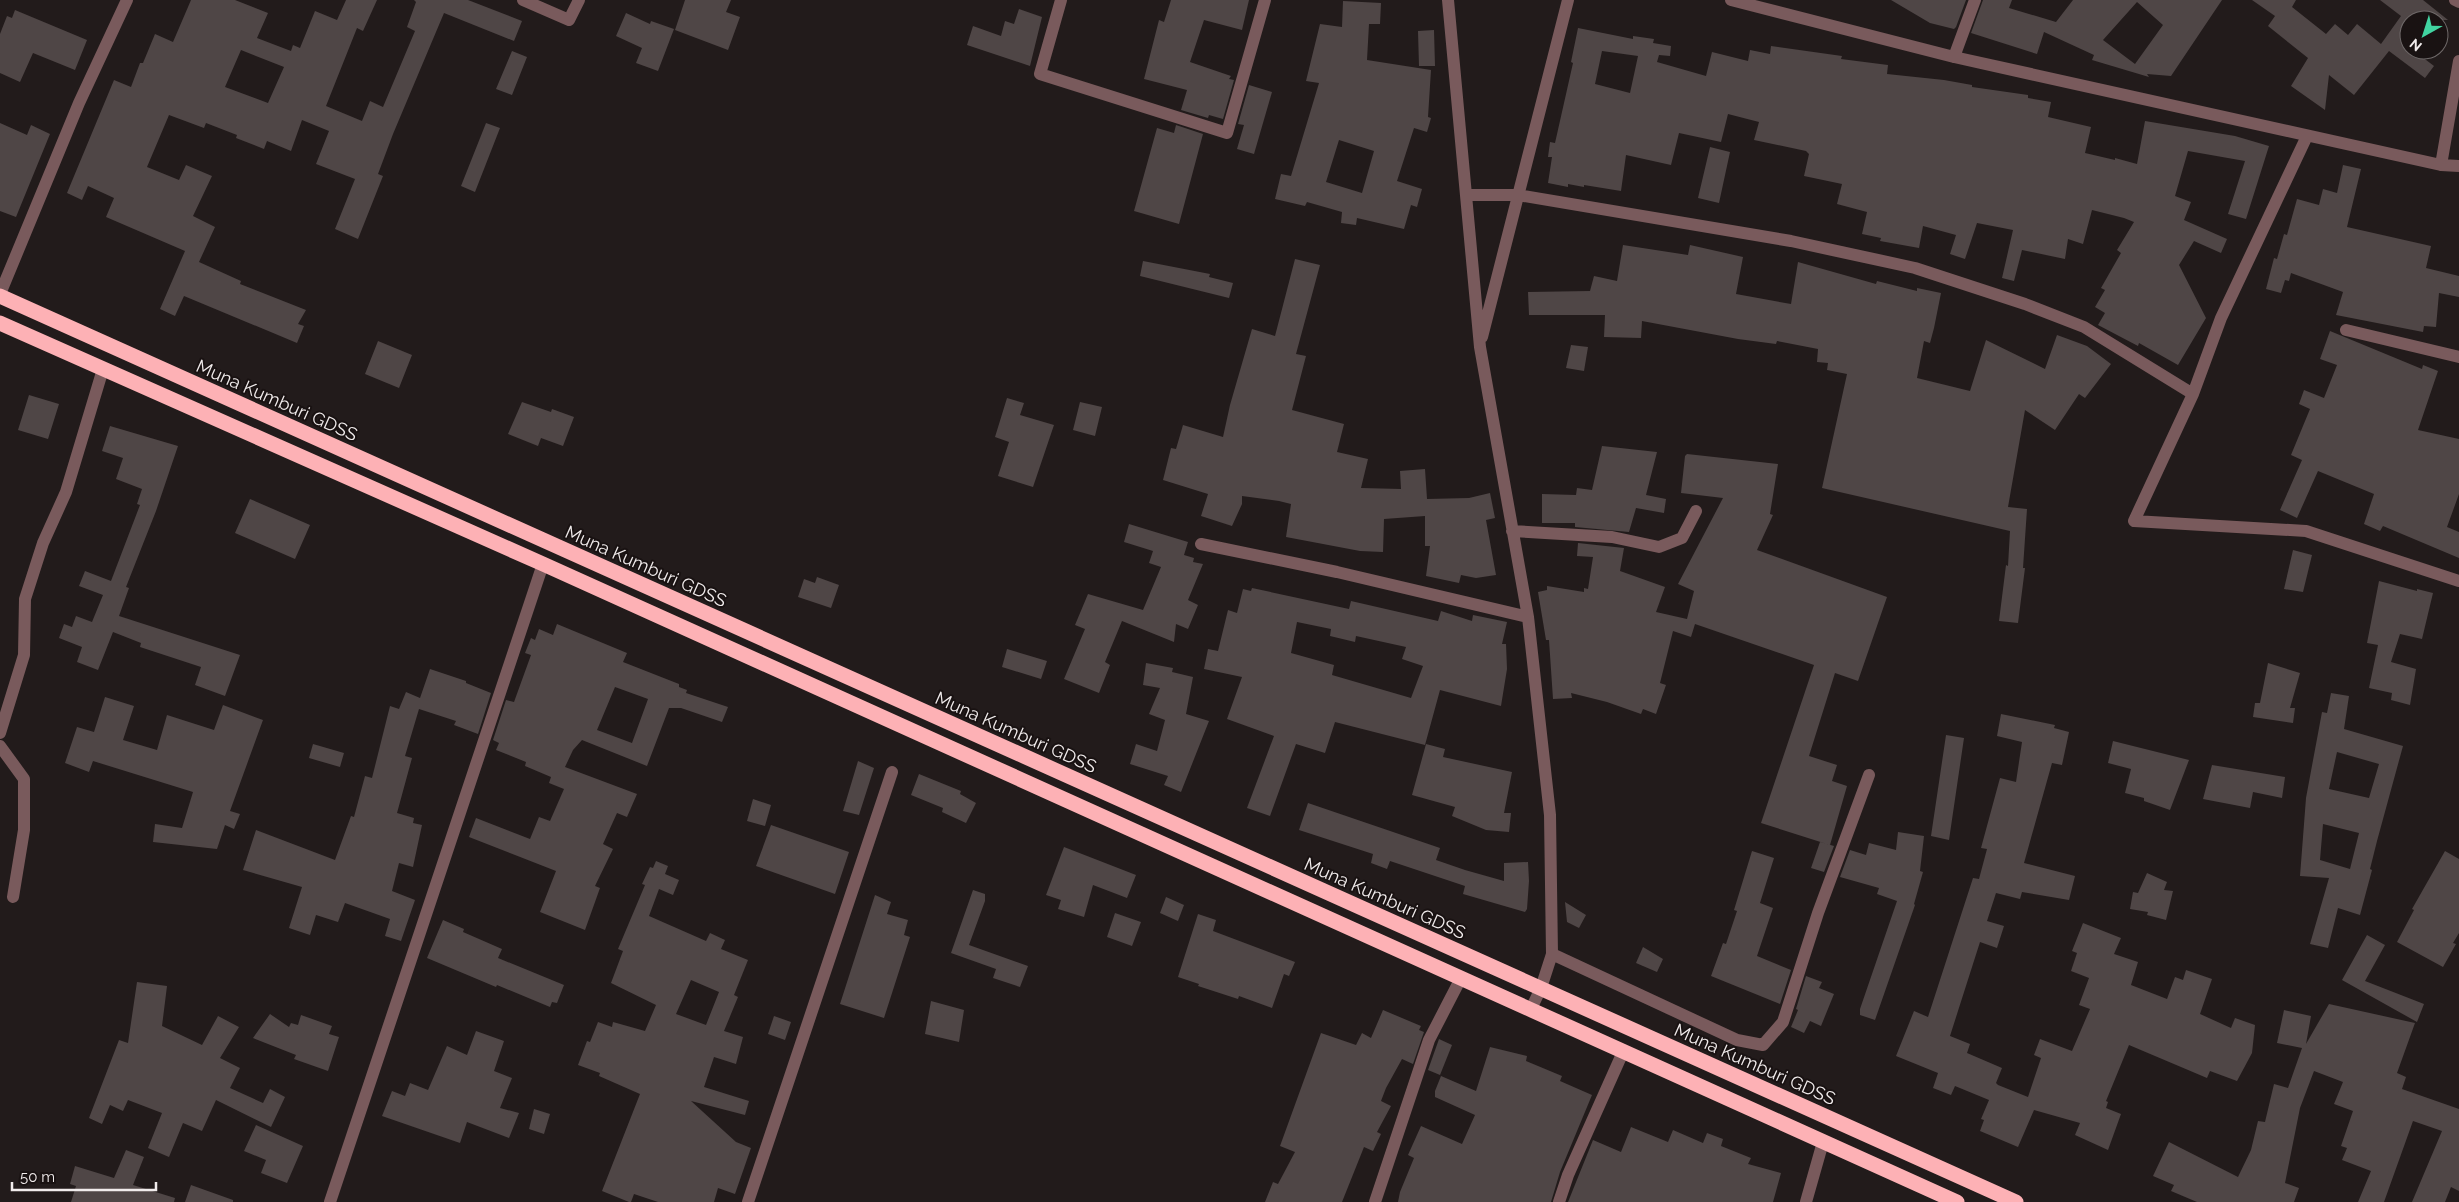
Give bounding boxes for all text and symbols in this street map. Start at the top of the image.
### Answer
north arrow [2399,10,2449,60]
text: N [2407,36,2425,55]
street label: Muna Kumburi GDSS [193,355,361,445]
street label: Muna Kumburi GDSS [562,521,730,611]
street label: Muna Kumburi GDSS [932,687,1100,777]
street label: Muna Kumburi GDSS [1301,853,1469,943]
street label: Muna Kumburi GDSS [1671,1019,1839,1109]
scale bar [12,1160,156,1192]
text: 50 m [20,1168,55,1186]

